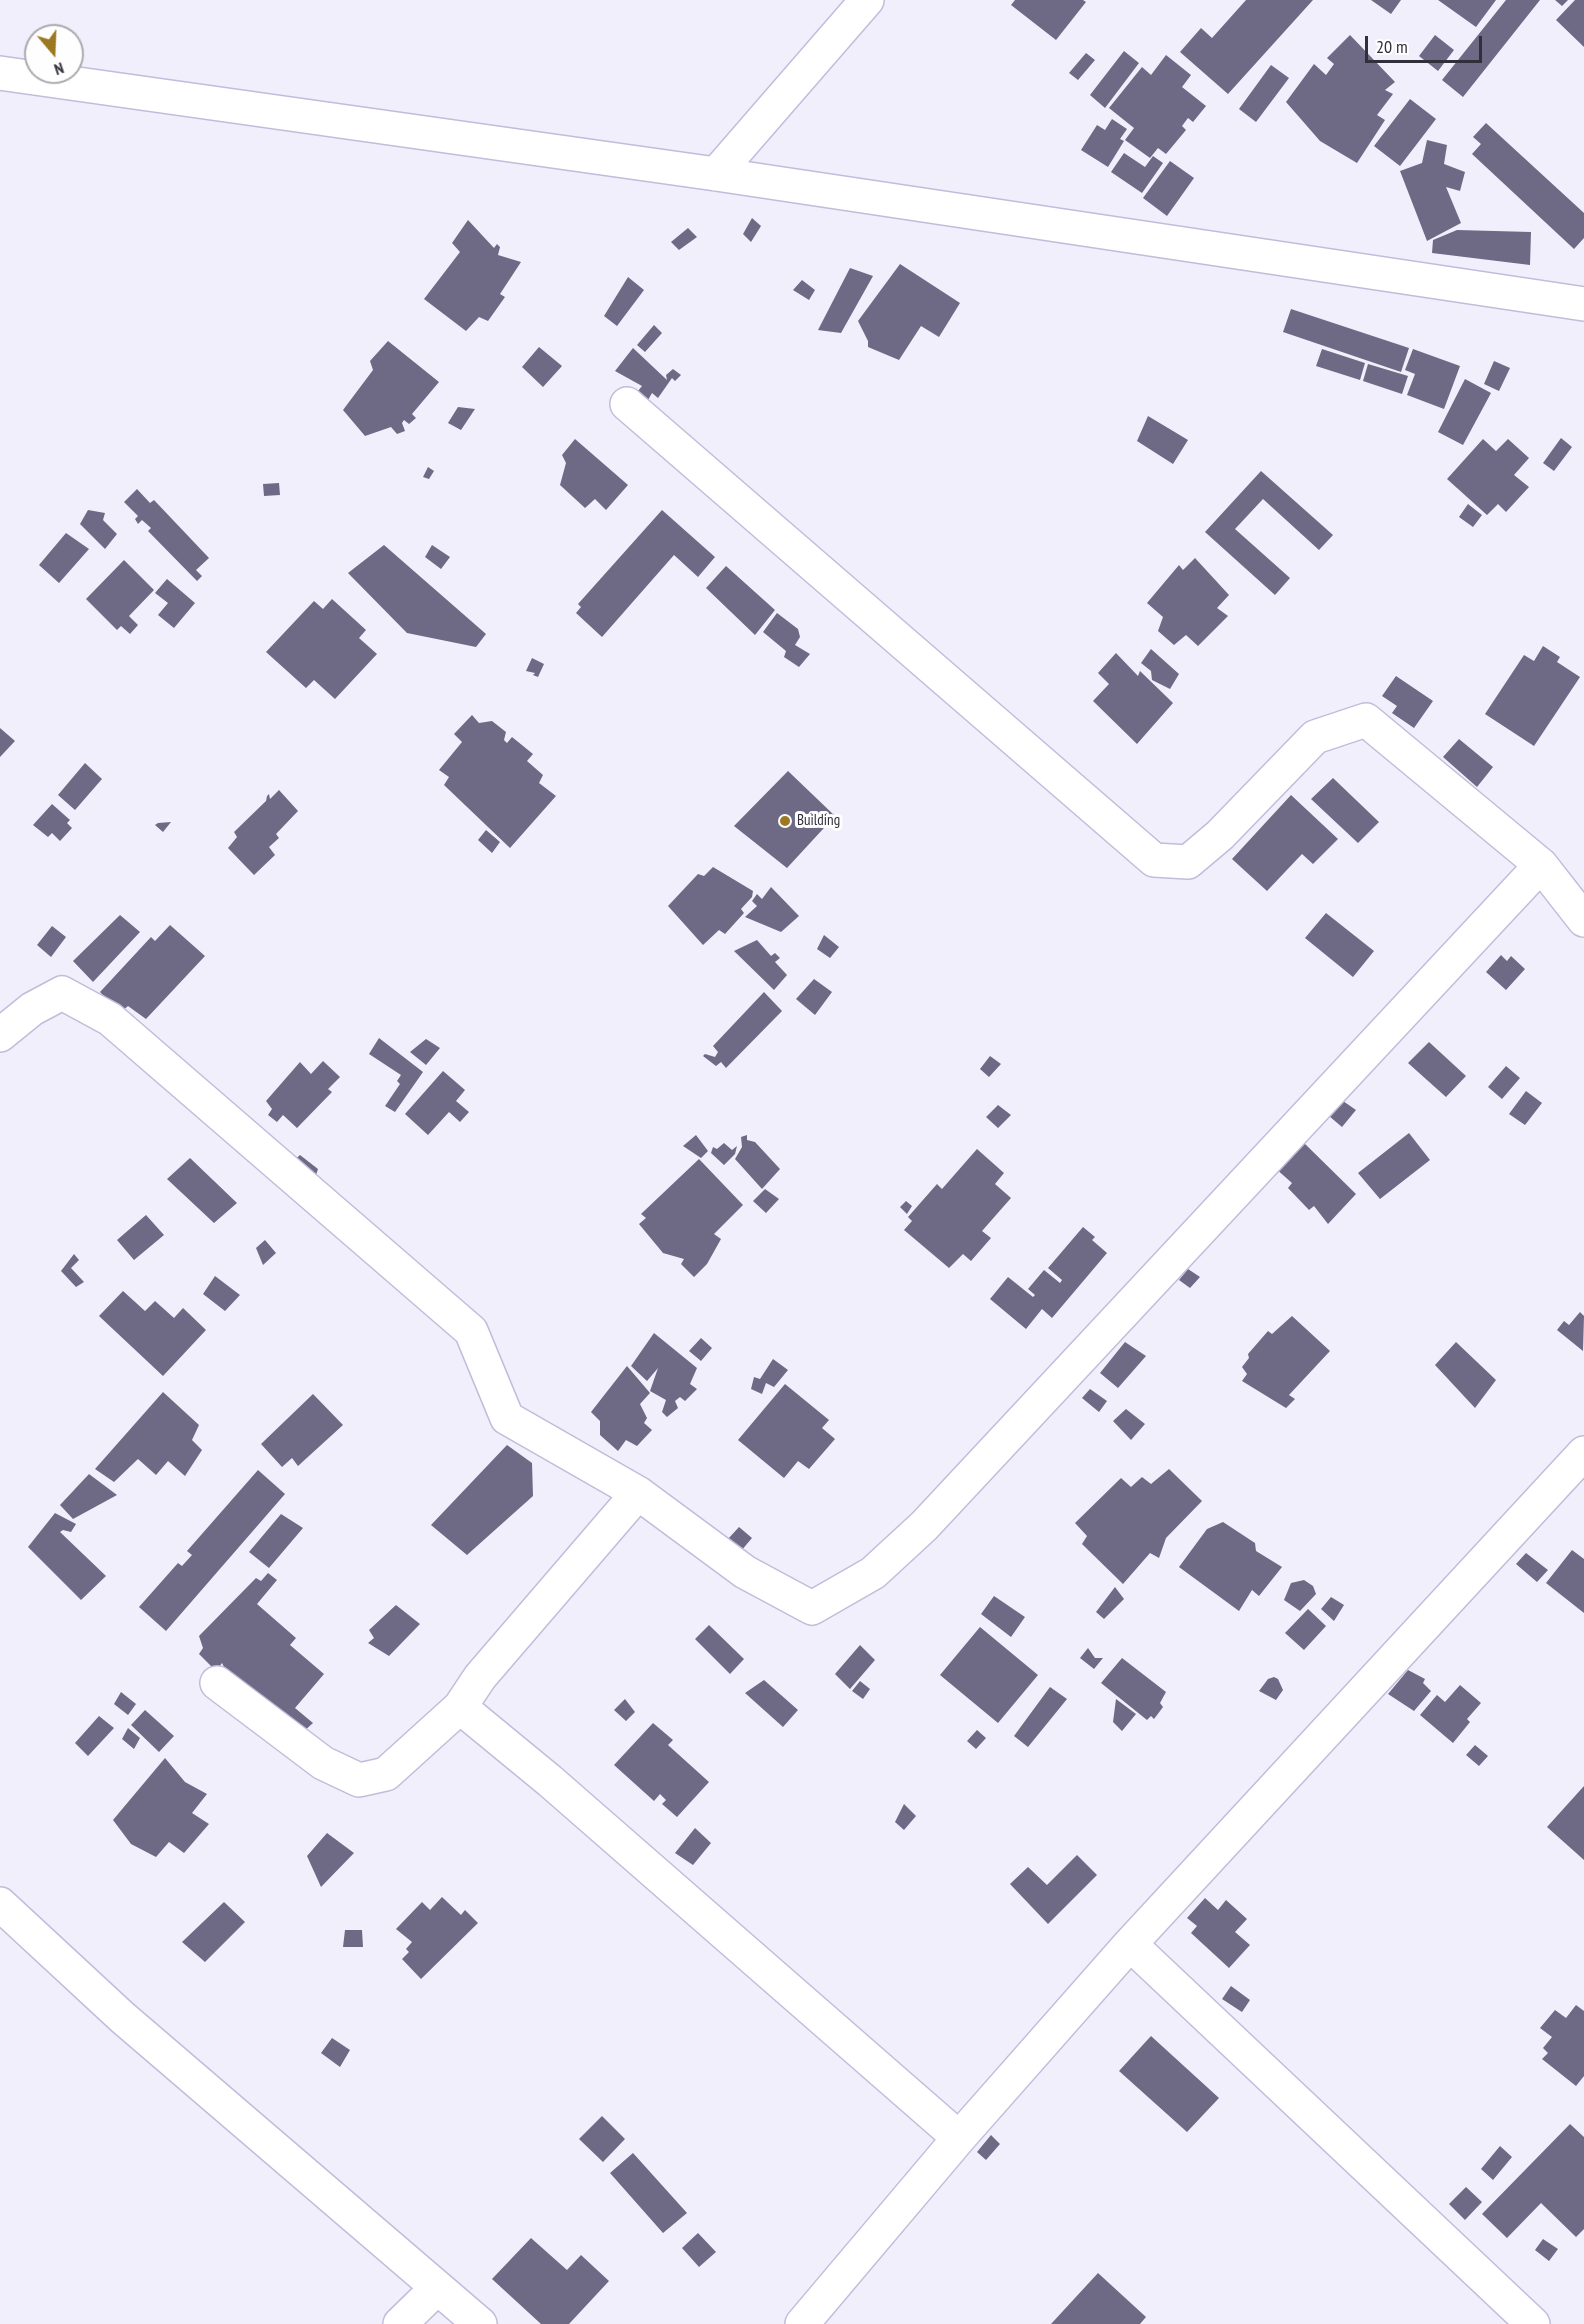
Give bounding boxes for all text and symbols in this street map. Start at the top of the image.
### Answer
north arrow [24,24,84,84]
scale bar [1368,24,1485,62]
text: 20 m [1376,35,1408,58]
text: N [52,58,67,80]
place label: Building [797,812,840,830]
marker: Building [778,814,792,828]

